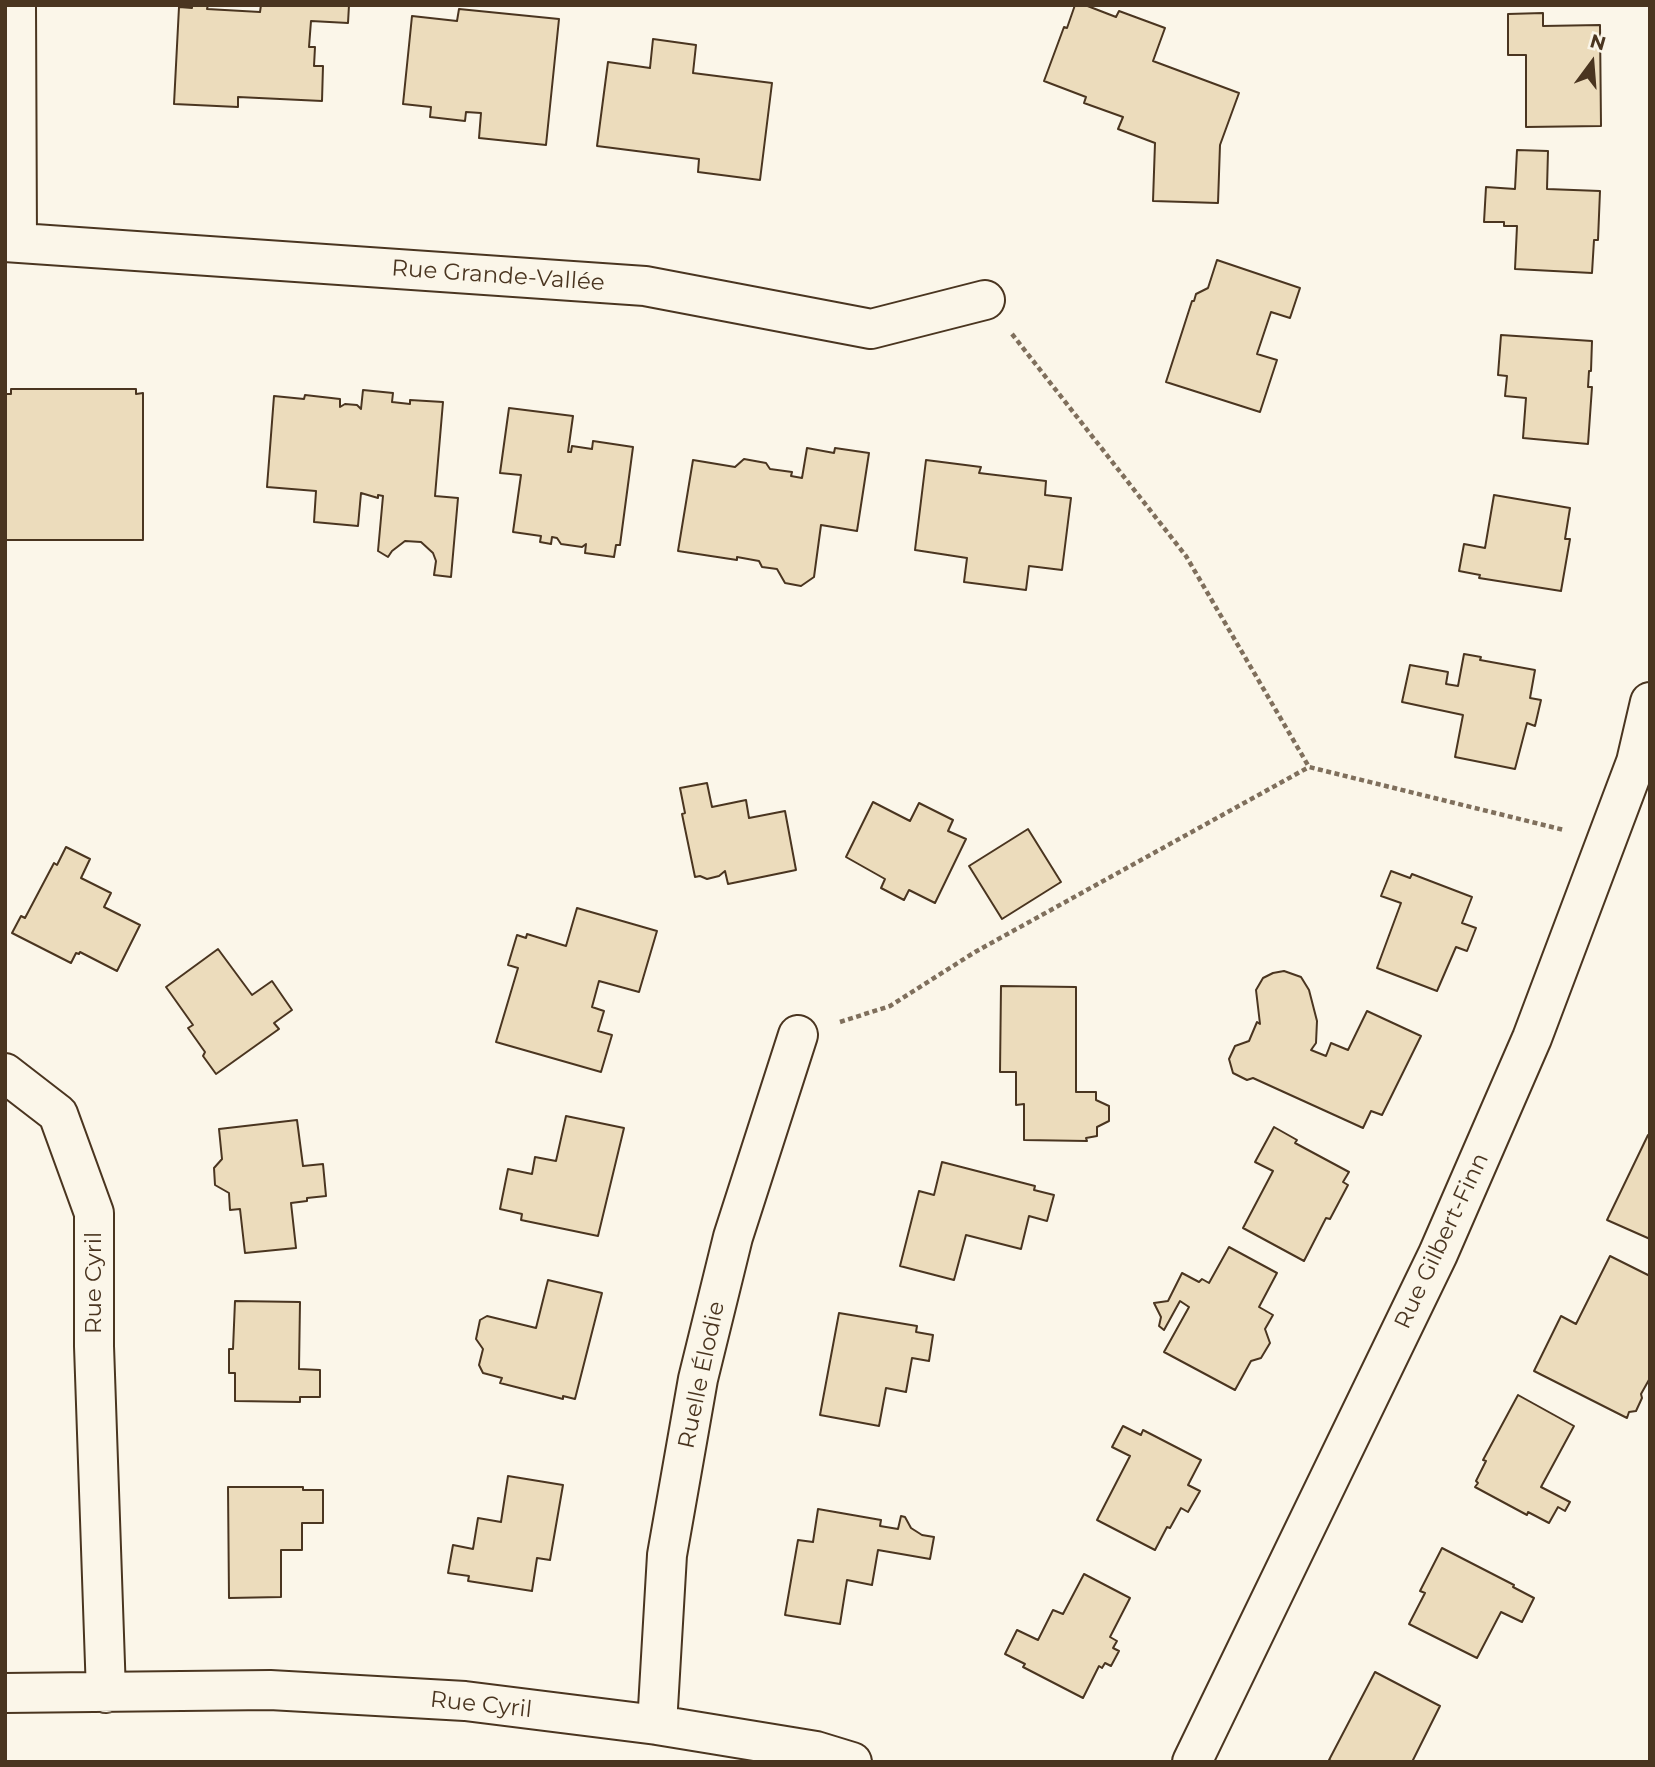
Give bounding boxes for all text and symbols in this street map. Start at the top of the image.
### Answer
north arrow [1557,28,1627,98]
text: N [1587,29,1608,56]
street label: Rue Grande-Vallée [390,255,606,297]
street label: Rue Gilbert-Finn [1389,1149,1495,1333]
street label: Rue Cyril [80,1232,108,1334]
street label: Ruelle Élodie [673,1299,731,1451]
street label: Rue Cyril [429,1686,533,1724]

